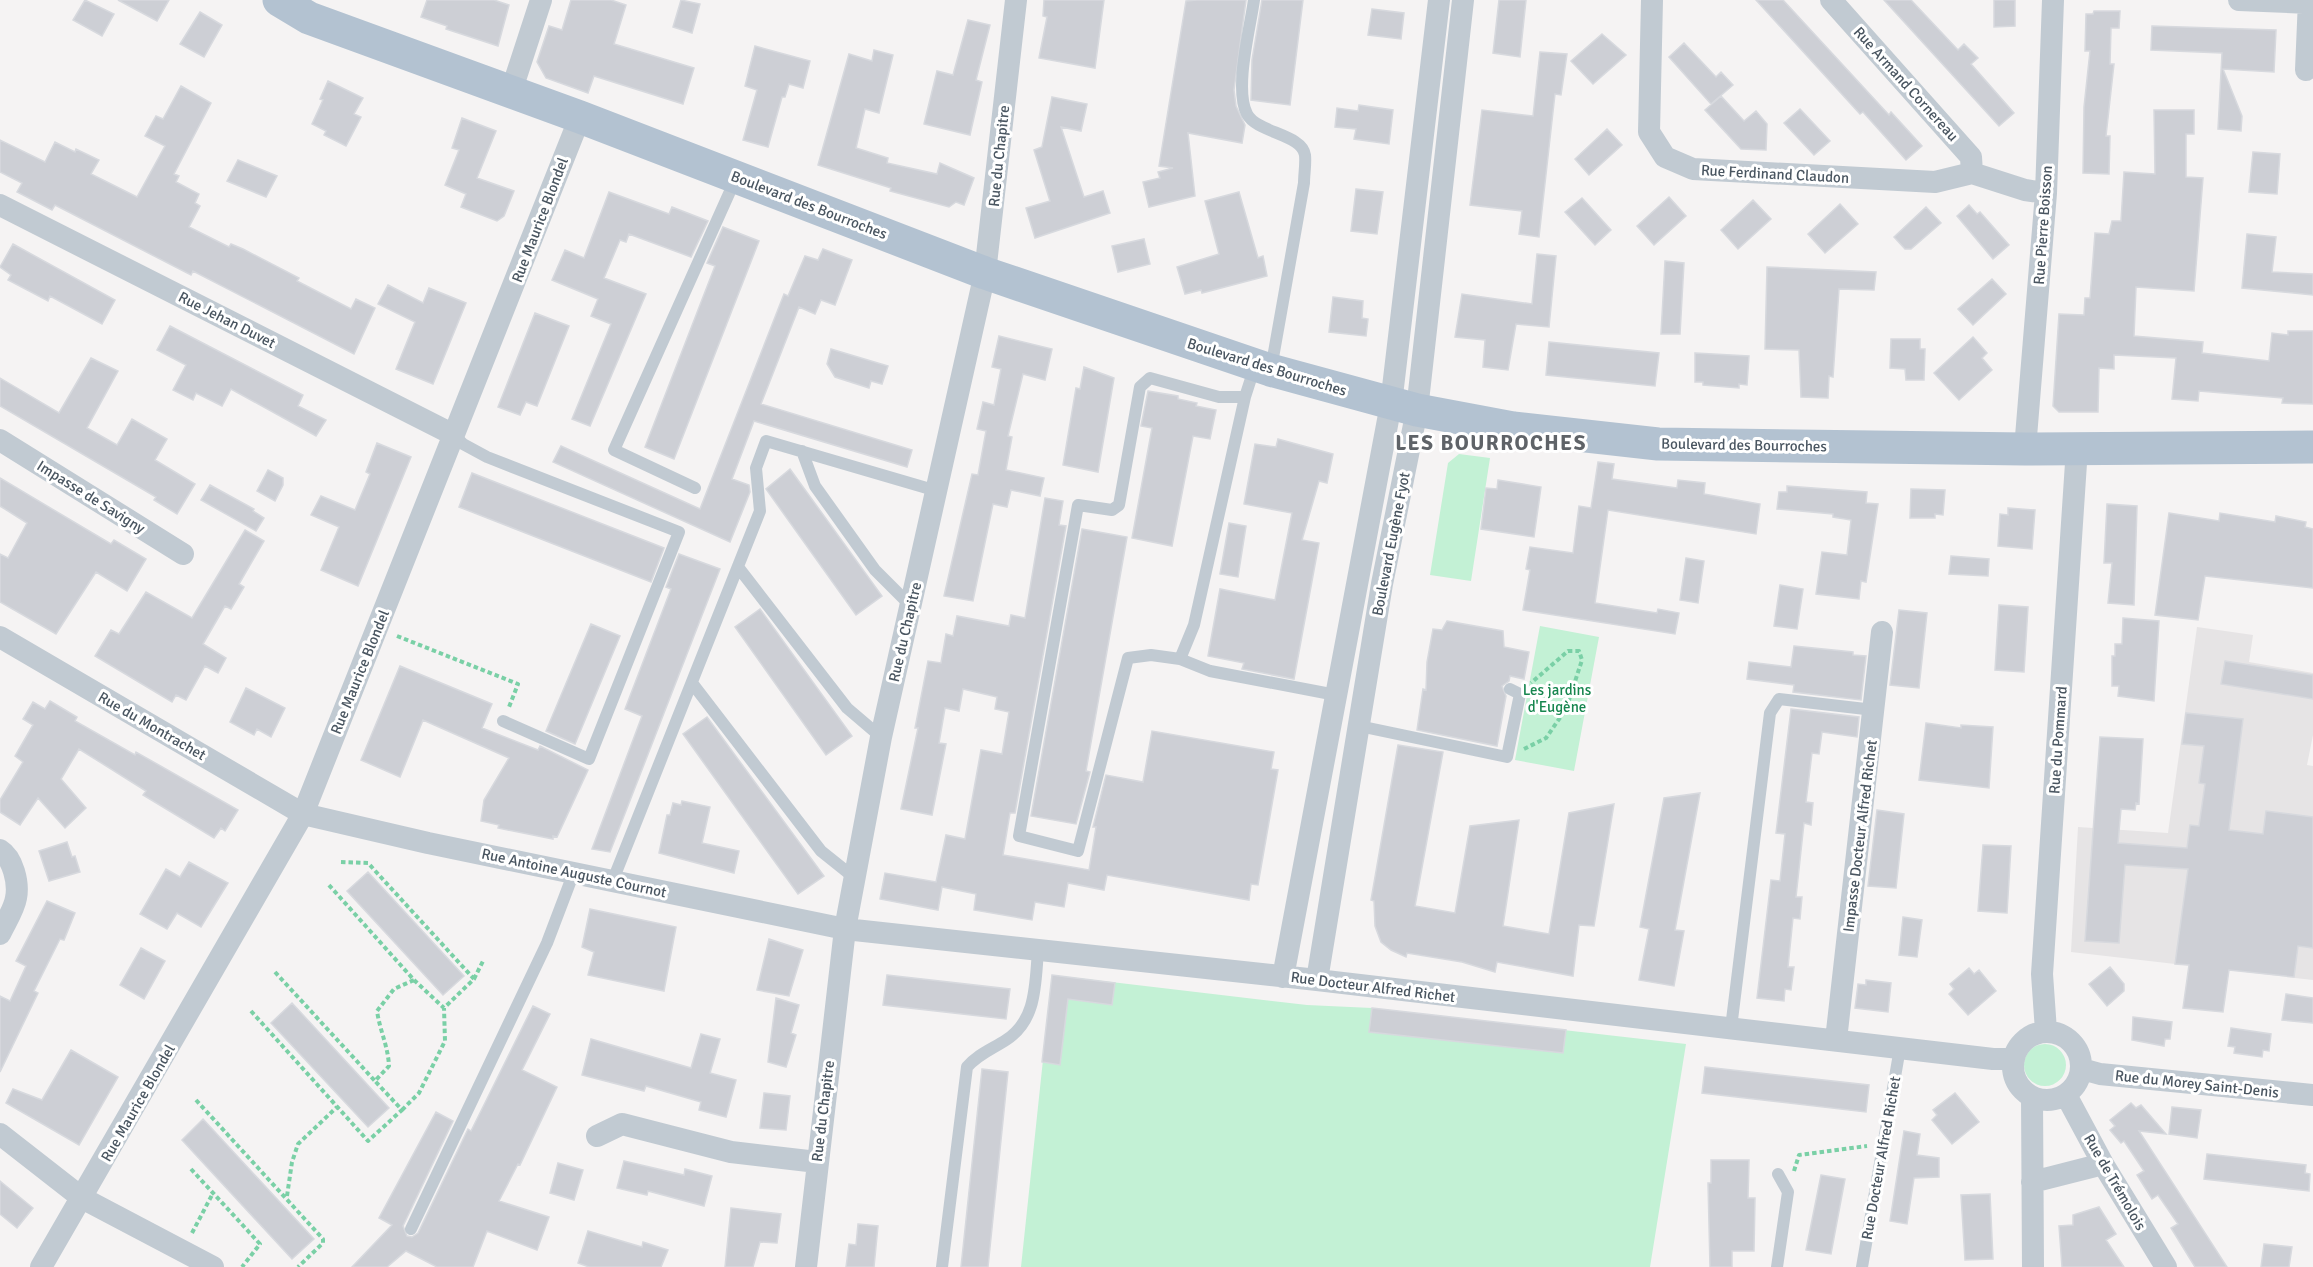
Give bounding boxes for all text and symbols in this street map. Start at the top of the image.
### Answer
street label: Rue Armand Cornereau [1850,23,1962,145]
street label: Rue du Chapitre [985,104,1013,208]
street label: Rue Maurice Blondel [508,155,572,285]
street label: Rue Ferdinand Claudon [1700,161,1850,187]
street label: Rue Pierre Boisson [2030,165,2056,285]
street label: Boulevard des Bourroches [728,167,890,243]
street label: Rue Jehan Duvet [175,288,279,352]
street label: Boulevard des Bourroches [1185,334,1349,400]
district label: LES BOURROCHES [1395,430,1587,456]
street label: Boulevard des Bourroches [1661,435,1828,455]
street label: Impasse de Savigny [34,457,148,537]
street label: Boulevard Eugène Fyot [1368,471,1414,617]
street label: Rue du Chapitre [885,580,925,684]
street label: Rue Maurice Blondel [327,607,393,737]
park label: Les jardins d'Eugène [1523,681,1592,716]
street label: Rue du Pommard [2045,686,2071,794]
street label: Rue du Montrachet [95,688,209,764]
street label: Impasse Docteur Alfred Richet [1839,739,1881,933]
street label: Rue Antoine Auguste Cournot [480,845,668,901]
street label: Rue Docteur Alfred Richet [1290,968,1456,1006]
street label: Rue Maurice Blondel [97,1041,179,1165]
street label: Rue du Chapitre [808,1059,838,1163]
street label: Rue du Morey Saint-Denis [2114,1066,2280,1102]
street label: Rue Docteur Alfred Richet [1858,1075,1904,1241]
street label: Rue de Trémolois [2080,1131,2150,1234]

